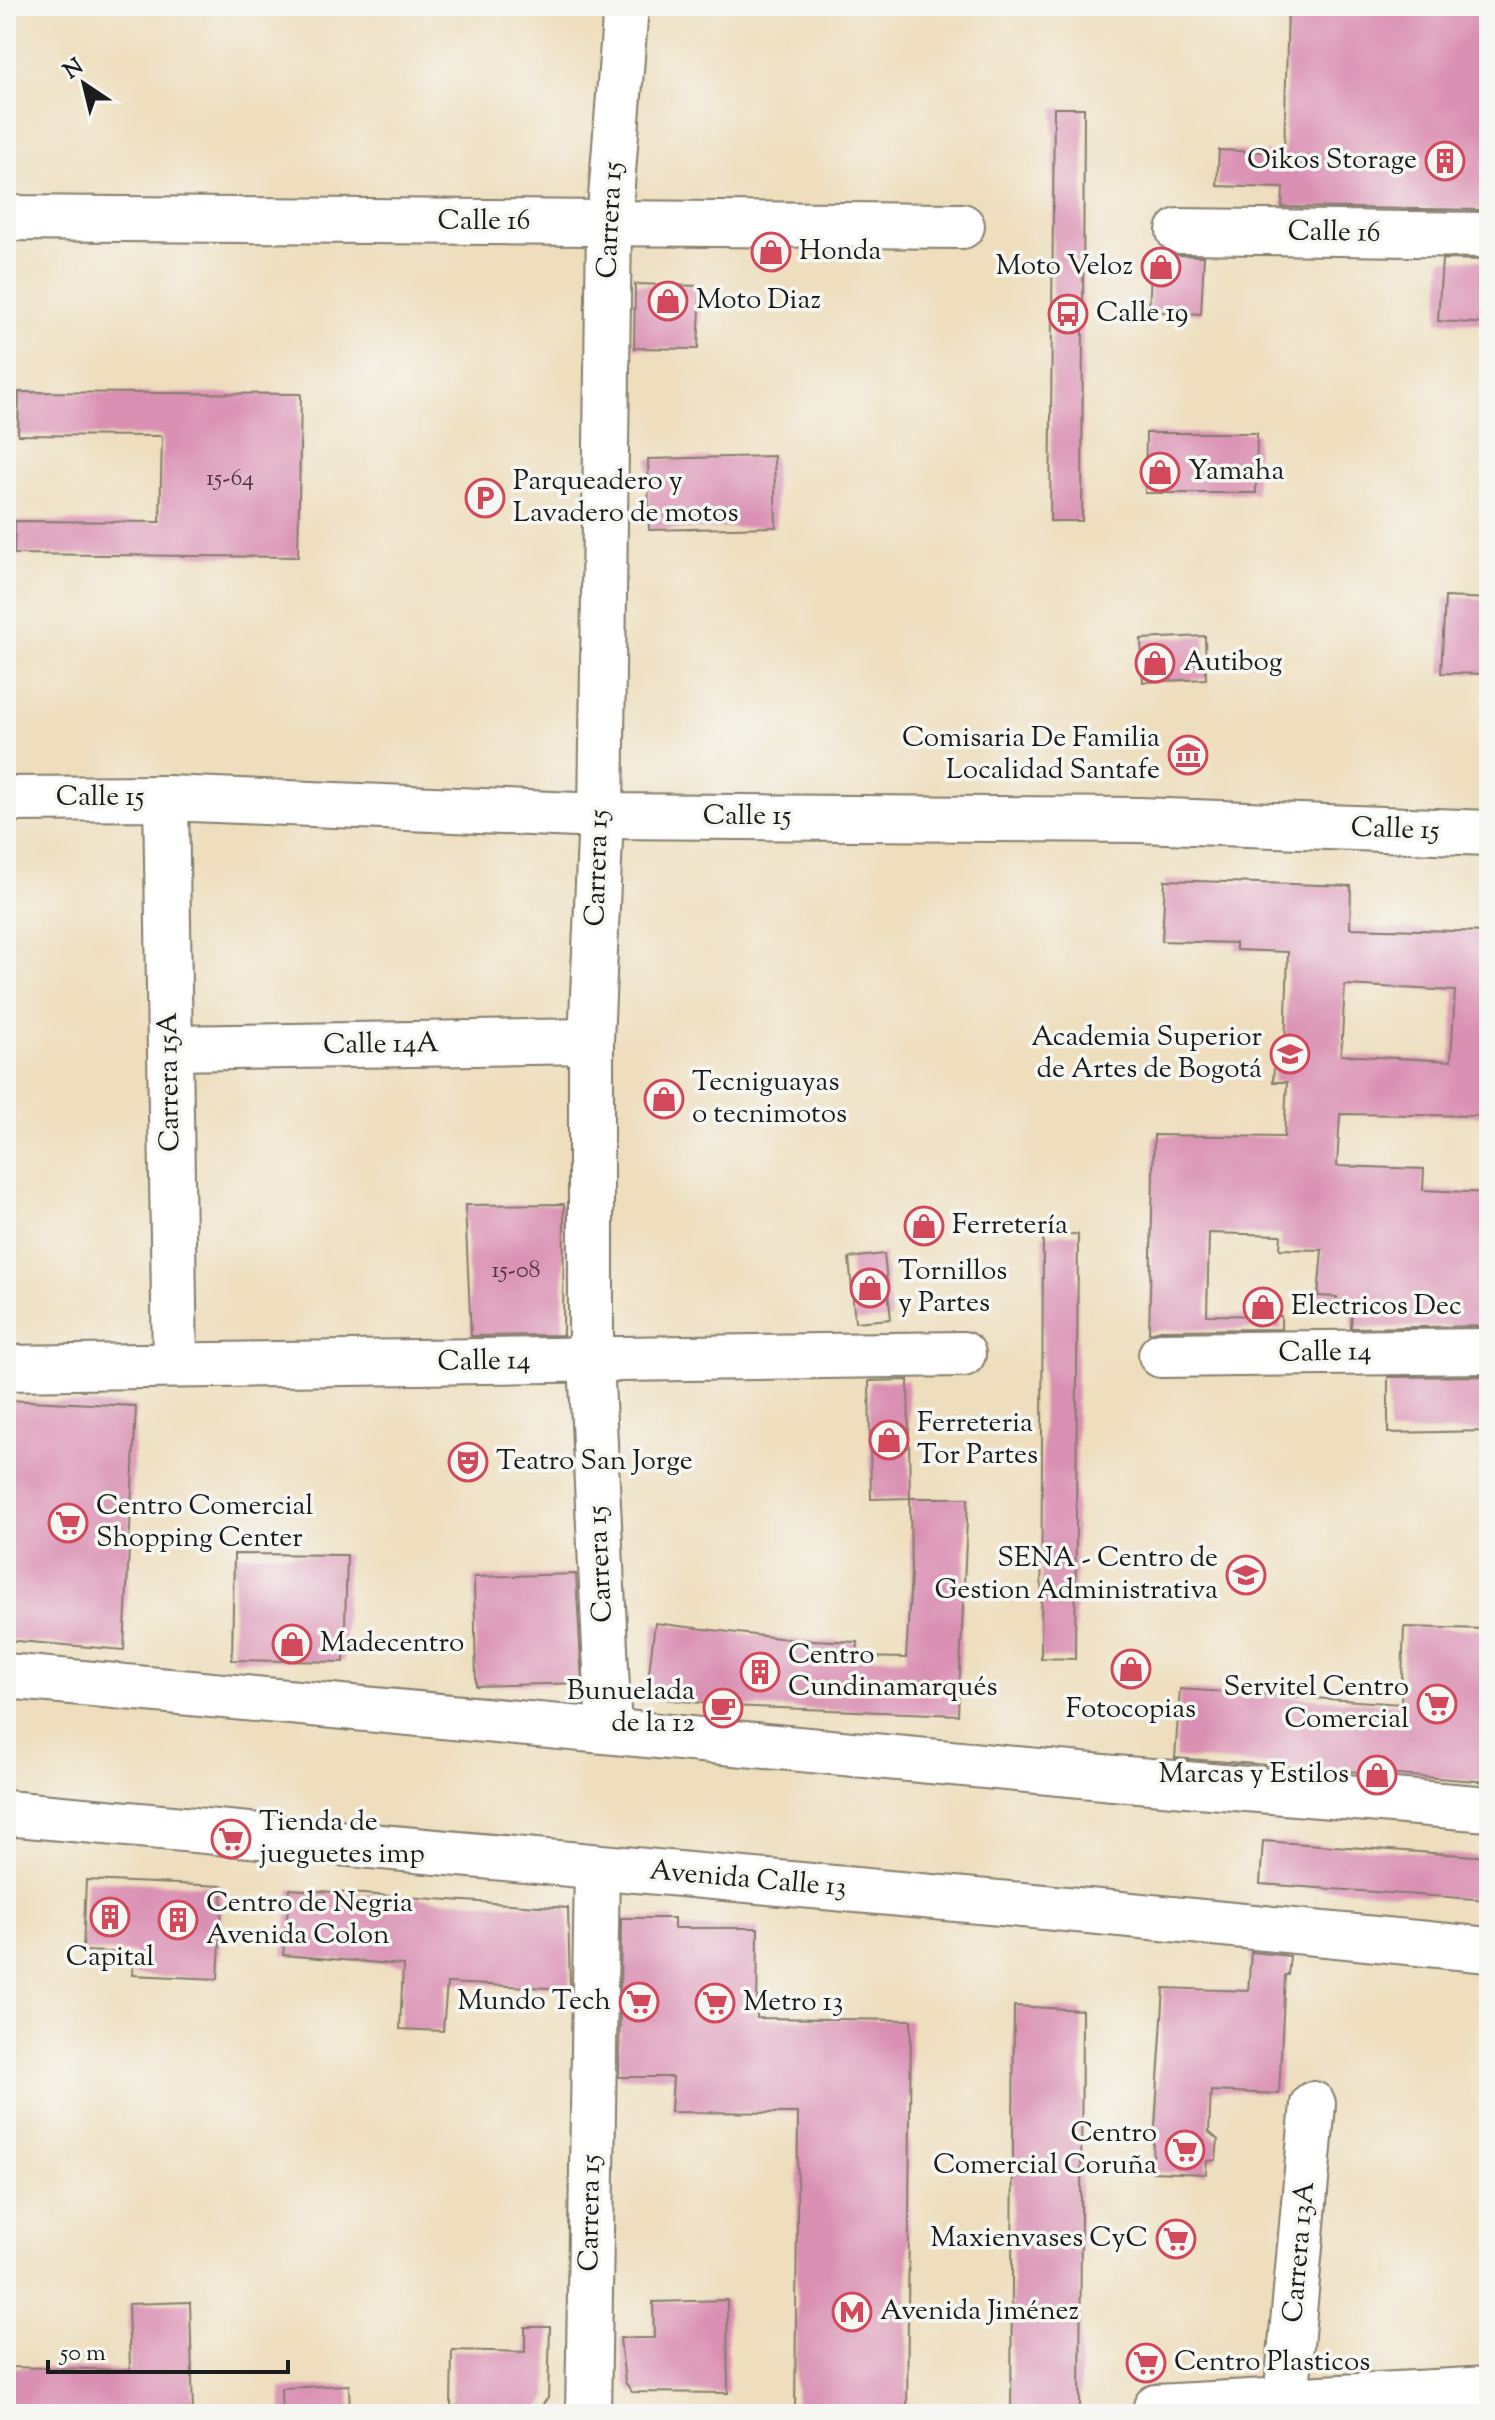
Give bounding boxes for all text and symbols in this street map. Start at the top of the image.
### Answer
north arrow [44,44,124,124]
text: N [58,52,91,88]
building icon: Oikos Storage [1424,140,1466,182]
place label: Oikos Storage [1247,141,1417,181]
street label: Carrera 15 [588,160,634,280]
street label: Calle 16 [438,202,530,242]
street label: Calle 16 [1287,212,1381,254]
shop icon: Honda [750,231,792,273]
place label: Honda [799,232,882,272]
shop icon: Moto Veloz [1140,246,1182,288]
place label: Moto Veloz [995,247,1133,287]
shop icon: Moto Diaz [647,280,689,322]
place label: Moto Diaz [696,281,821,321]
bus stop icon: Calle 19 [1047,293,1089,335]
place label: Calle 19 [1096,294,1188,334]
shop icon: Yamaha [1139,451,1181,493]
place label: Yamaha [1188,452,1284,492]
house number: 15-64 [206,462,254,496]
place label: Parqueadero y Lavadero de motos [513,462,738,534]
parking icon: Parqueadero y Lavadero de motos [464,477,506,519]
shop icon: Autibog [1134,642,1176,684]
place label: Autibog [1183,643,1282,683]
place label: Comisaria De Familia Localidad Santafe [902,719,1160,791]
museum icon: Comisaria De Familia Localidad Santafe [1167,734,1209,776]
street label: Calle 15 [56,778,145,818]
street label: Calle 15 [703,797,792,837]
street label: Carrera 15 [576,808,620,927]
street label: Calle 15 [1350,808,1440,852]
street label: Carrera 15A [149,1011,191,1152]
place label: Academia Superior de Artes de Bogotá [1031,1018,1262,1090]
street label: Calle 14A [323,1024,440,1066]
school or university icon: Academia Superior de Artes de Bogotá [1269,1033,1311,1075]
place label: Tecniguayas o tecnimotos [692,1063,847,1135]
shop icon: Tecniguayas o tecnimotos [643,1078,685,1120]
shop icon: Ferretería [903,1205,945,1247]
place label: Ferretería [952,1206,1068,1246]
place label: Tornillos y Partes [898,1252,1007,1324]
house number: 15-08 [491,1254,541,1288]
shop icon: Tornillos y Partes [849,1267,891,1309]
shop icon: Electricos Dec [1242,1286,1284,1328]
place label: Electricos Dec [1291,1287,1462,1327]
street label: Calle 14 [1278,1332,1372,1374]
street label: Calle 14 [437,1341,531,1383]
place label: Ferreteria Tor Partes [917,1404,1038,1476]
shop icon: Ferreteria Tor Partes [868,1419,910,1461]
theatre icon: Teatro San Jorge [447,1441,489,1483]
place label: Teatro San Jorge [496,1442,693,1482]
place label: Centro Comercial Shopping Center [96,1487,313,1559]
supermarket icon: Centro Comercial Shopping Center [47,1502,89,1544]
street label: Carrera 15 [578,1504,624,1624]
place label: SENA - Centro de Gestion Administrativa [934,1539,1218,1611]
school or university icon: SENA - Centro de Gestion Administrativa [1225,1554,1267,1596]
shop icon: Madecentro [271,1623,313,1665]
place label: Madecentro [320,1624,464,1664]
place label: Centro Cundinamarqués [788,1636,998,1708]
shop icon: Fotocopias [1110,1648,1152,1690]
building icon: Centro Cundinamarqués [739,1651,781,1693]
place label: Servitel Centro Comercial [1224,1668,1409,1740]
place label: Bunuelada de la 12 [567,1672,695,1744]
supermarket icon: Servitel Centro Comercial [1416,1683,1458,1725]
cafe icon: Bunuelada de la 12 [702,1687,744,1729]
place label: Fotocopias [1066,1690,1196,1730]
shop icon: Marcas y Estilos [1356,1754,1398,1796]
place label: Marcas y Estilos [1159,1755,1349,1795]
place label: Tienda de jueguetes imp [259,1803,425,1875]
supermarket icon: Tienda de jueguetes imp [210,1818,252,1860]
street label: Avenida Calle 13 [648,1851,848,1909]
place label: Centro de Negria Avenida Colon [206,1884,413,1956]
building icon: Capital [89,1896,131,1938]
building icon: Centro de Negria Avenida Colon [157,1899,199,1941]
place label: Capital [66,1938,154,1978]
supermarket icon: Mundo Tech [618,1981,660,2023]
place label: Mundo Tech [457,1982,611,2022]
supermarket icon: Metro 13 [694,1982,736,2024]
place label: Metro 13 [743,1983,843,2023]
place label: Centro Comercial Coruña [933,2114,1157,2186]
supermarket icon: Centro Comercial Coruña [1164,2129,1206,2171]
street label: Carrera 15 [570,2154,612,2272]
street label: Carrera 13A [1274,2179,1326,2324]
supermarket icon: Maxienvases CyC [1155,2218,1197,2260]
place label: Maxienvases CyC [930,2219,1148,2259]
metro station icon: Avenida Jiménez [831,2291,873,2333]
place label: Avenida Jiménez [880,2292,1079,2332]
scale bar [48,2324,288,2374]
text: 50 m [58,2337,106,2371]
supermarket icon: Centro Plasticos [1125,2342,1167,2384]
place label: Centro Plasticos [1174,2343,1370,2383]

